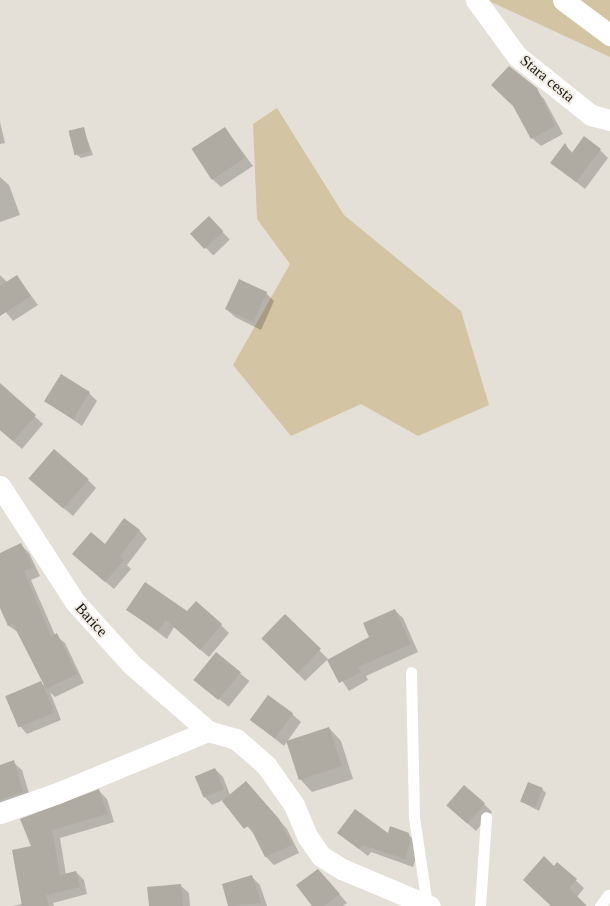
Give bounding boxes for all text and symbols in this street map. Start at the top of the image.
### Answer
street label: Stara cesta [516,52,578,106]
street label: Barice [71,599,111,641]

